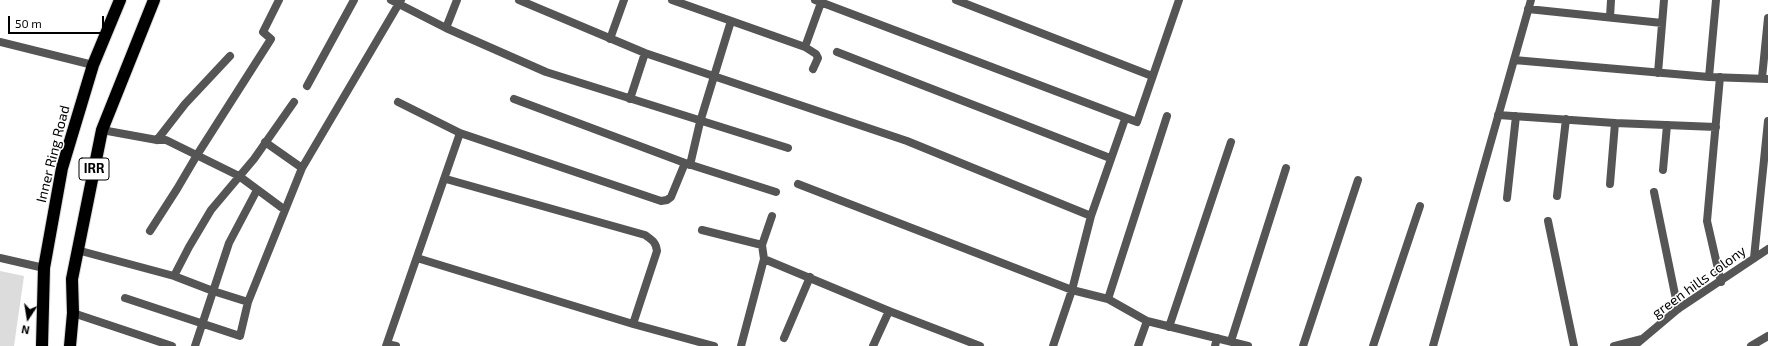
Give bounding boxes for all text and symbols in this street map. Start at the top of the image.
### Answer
scale bar [10,8,106,34]
text: 50 m [15,16,42,30]
street label: Inner Ring Road [33,104,73,204]
road number: IRR [79,158,109,180]
street label: green hills colony [1649,242,1749,322]
north arrow [8,298,48,338]
text: N [20,323,31,337]

